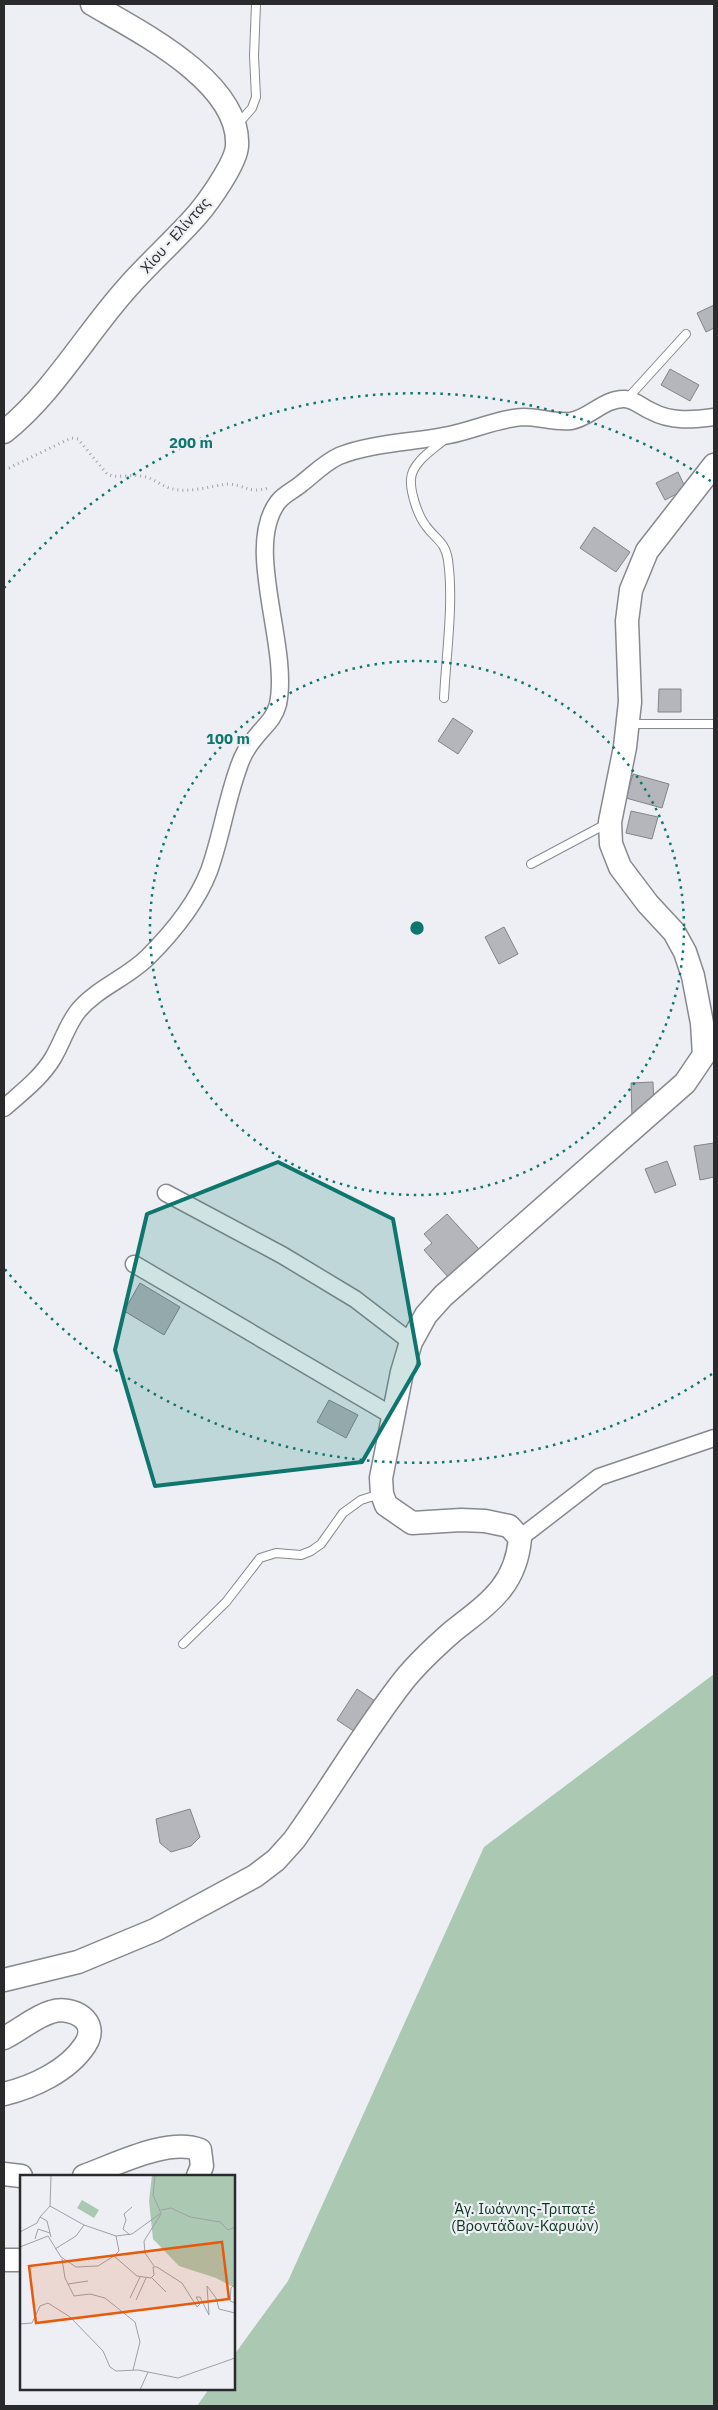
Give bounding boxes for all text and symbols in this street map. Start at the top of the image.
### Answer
street label: Χίου - Ελίντας [136,193,214,277]
text: 200 m [169,433,213,452]
text: 100 m [206,729,250,748]
centre of rings [408,919,426,937]
inset map [20,2175,235,2390]
park label: Άγ. Ιωάννης-Τριπατέ (Βροντάδων-Καρυών) [451,2199,599,2235]

